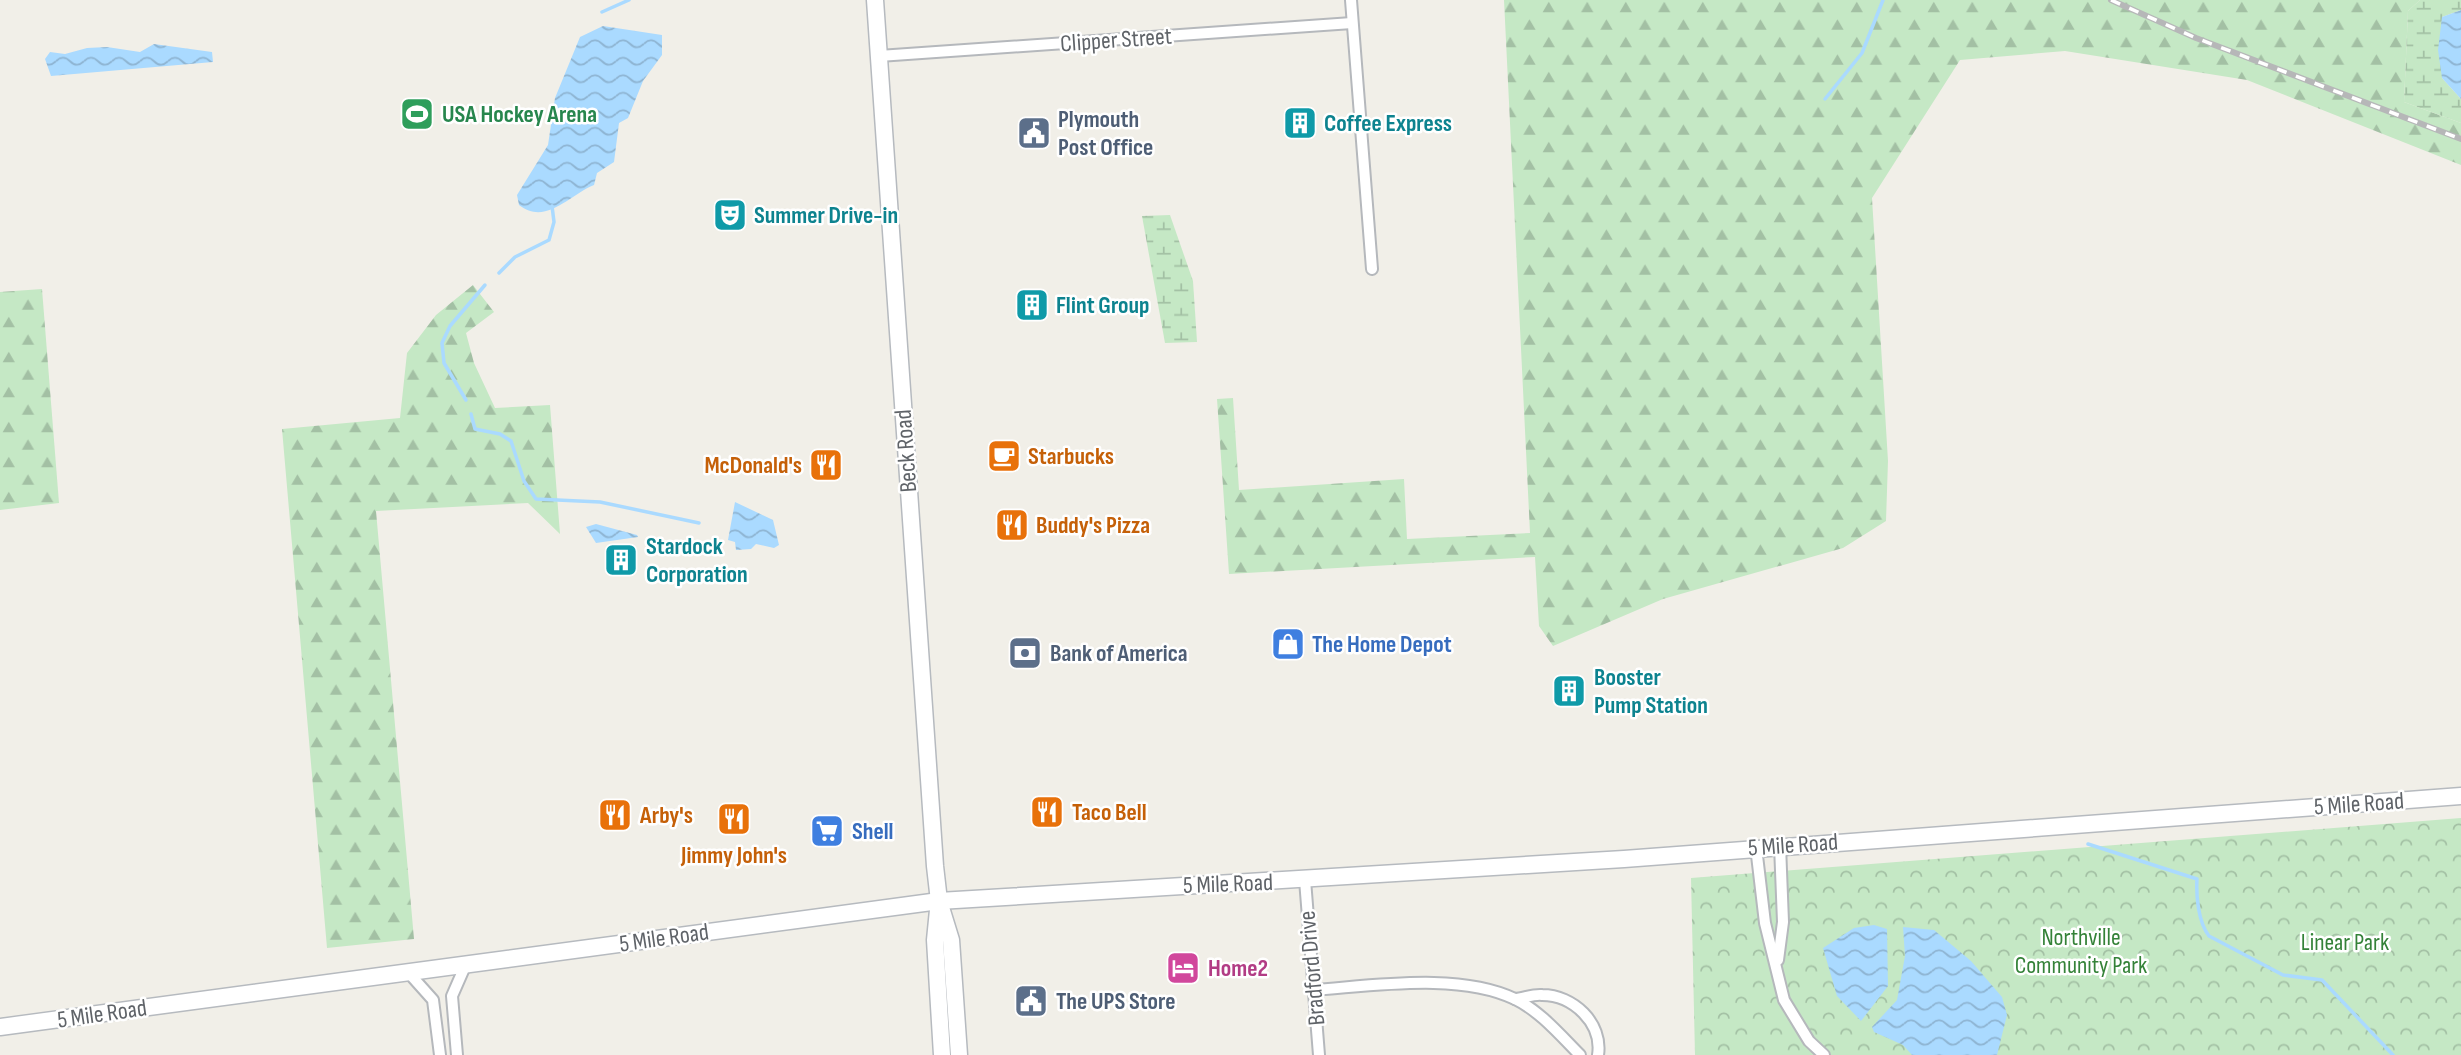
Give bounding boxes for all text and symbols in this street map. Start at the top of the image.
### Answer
street label: Clipper Street [1059,22,1173,58]
sports icon: USA Hockey Arena [398,95,436,133]
place label: USA Hockey Arena [442,100,597,129]
building icon: Coffee Express [1281,104,1319,142]
place label: Plymouth Post Office [1058,105,1153,162]
place label: Coffee Express [1324,109,1452,138]
public building icon: Plymouth Post Office [1015,114,1053,152]
theatre icon: Summer Drive-in [711,196,749,234]
place label: Summer Drive-in [754,201,898,230]
building icon: Flint Group [1013,286,1051,324]
place label: Flint Group [1056,291,1149,320]
street label: Beck Road [889,409,923,493]
cafe icon: Starbucks [985,437,1023,475]
place label: Starbucks [1028,442,1114,471]
restaurant icon: McDonald's [807,446,845,484]
place label: McDonald's [704,451,802,480]
restaurant icon: Buddy's Pizza [993,506,1031,544]
place label: Buddy's Pizza [1036,511,1150,540]
place label: Stardock Corporation [646,532,748,589]
building icon: Stardock Corporation [602,541,640,579]
shop icon: The Home Depot [1269,625,1307,663]
place label: The Home Depot [1312,630,1452,659]
bank icon: Bank of America [1006,634,1044,672]
place label: Bank of America [1050,639,1187,668]
place label: Booster Pump Station [1594,663,1708,720]
building icon: Booster Pump Station [1550,672,1588,710]
street label: 5 Mile Road [2313,786,2405,822]
restaurant icon: Taco Bell [1028,793,1066,831]
restaurant icon: Arby's [596,796,634,834]
place label: Taco Bell [1072,798,1147,827]
restaurant icon: Jimmy John's [715,800,753,838]
place label: Arby's [639,801,693,830]
supermarket icon: Shell [808,812,846,850]
place label: Shell [852,817,894,846]
street label: 5 Mile Road [1747,827,1839,863]
place label: Jimmy John's [680,841,787,870]
street label: 5 Mile Road [1182,868,1274,900]
street label: Bradford Drive [1293,909,1331,1027]
street label: 5 Mile Road [617,917,711,959]
park label: Northville Community Park [2015,923,2147,980]
park label: Linear Park [2301,928,2389,957]
hotel icon: Home2 [1164,949,1202,987]
place label: Home2 [1208,954,1268,983]
public building icon: The UPS Store [1012,982,1050,1020]
place label: The UPS Store [1056,987,1175,1016]
street label: 5 Mile Road [55,993,149,1035]

